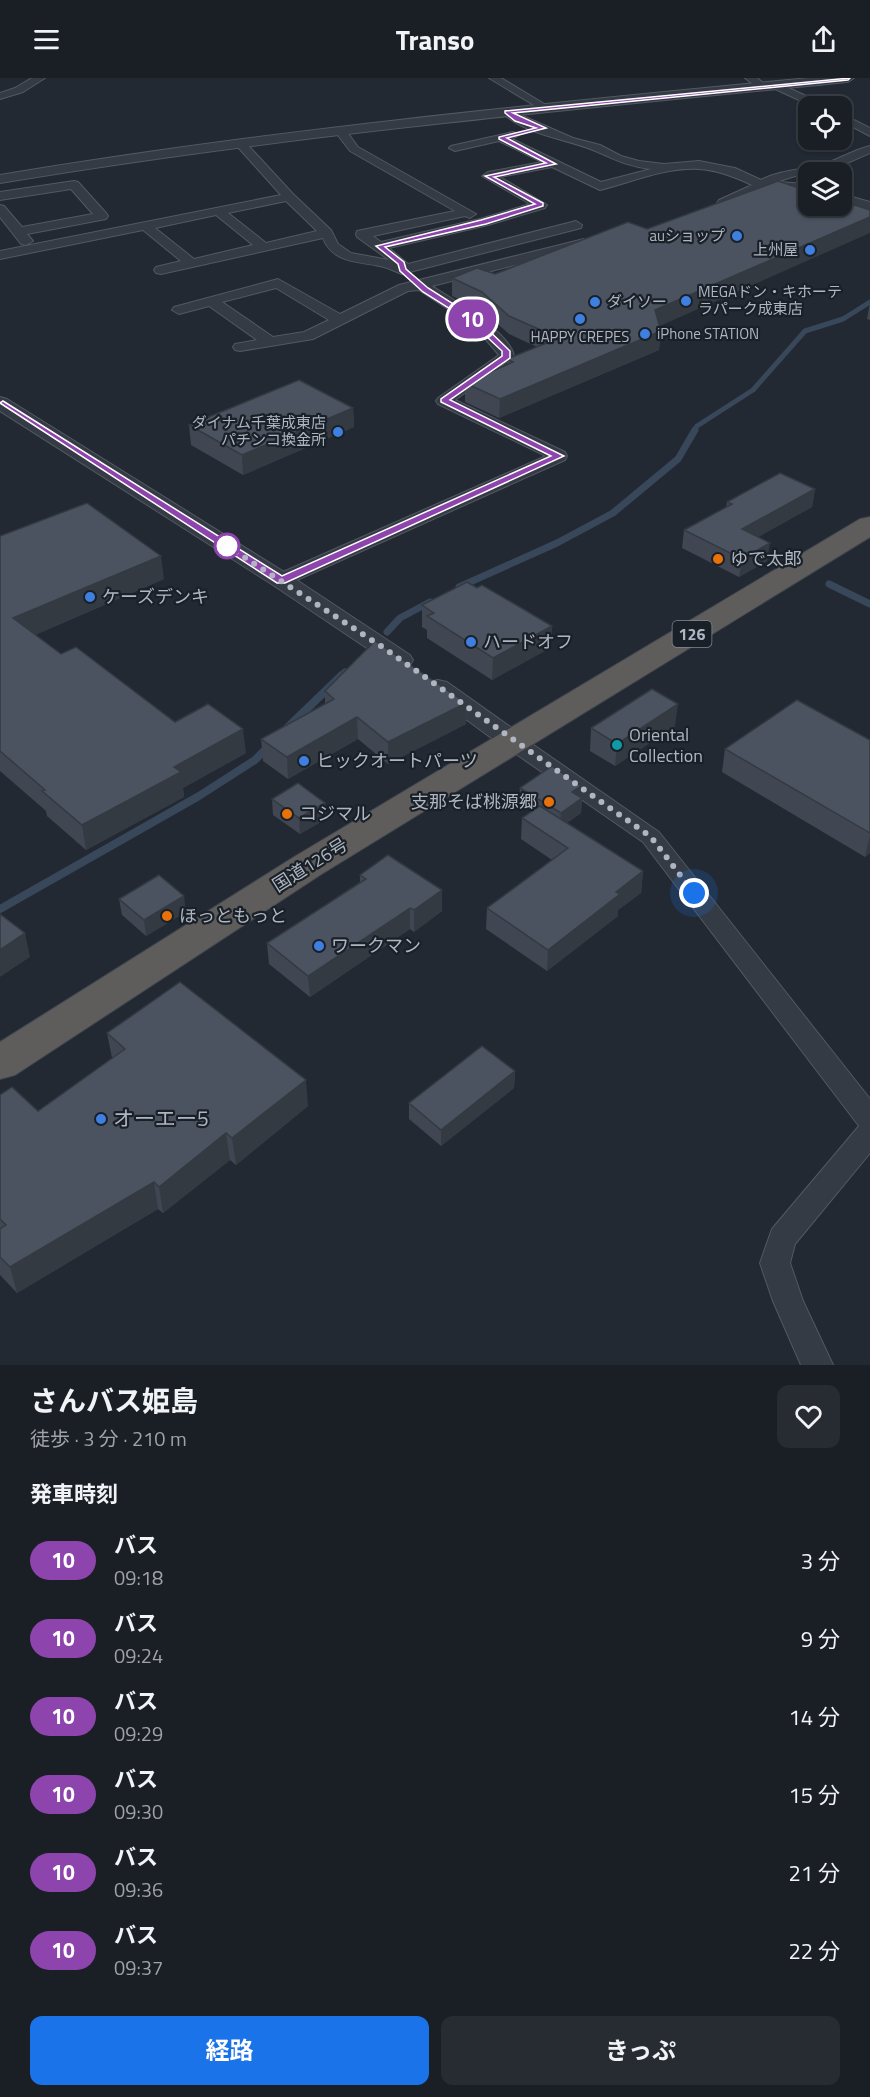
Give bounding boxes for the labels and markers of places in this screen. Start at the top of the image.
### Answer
place label: auショップ [650,224,725,247]
marker: auショップ [730,229,744,243]
place label: 上州屋 [753,238,798,261]
marker: 上州屋 [803,243,817,257]
place label: MEGAドン・キホーテ ラパーク成東店 [698,280,842,320]
place label: ダイソー [607,290,667,313]
marker: MEGAドン・キホーテ ラパーク成東店 [679,294,693,308]
marker: ダイソー [588,295,602,309]
marker: HAPPY CREPES [573,312,587,326]
place label: iPhone STATION [657,322,759,345]
place label: HAPPY CREPES [531,325,629,348]
marker: iPhone STATION [638,327,652,341]
place label: ダイナム千葉成東店 パチンコ換金所 [192,411,326,451]
marker: ダイナム千葉成東店 パチンコ換金所 [331,425,345,439]
unlabelled marker [214,533,240,559]
place label: ゆで太郎 [730,545,802,572]
marker: ゆで太郎 [711,552,725,566]
place label: ケーズデンキ [102,583,209,610]
marker: ケーズデンキ [83,590,97,604]
place label: ハードオフ [483,628,573,655]
marker: ハードオフ [464,635,478,649]
place label: Oriental Collection [629,721,703,769]
marker: Oriental Collection [610,738,624,752]
place label: ヒックオートパーツ [316,747,478,774]
marker: ヒックオートパーツ [297,754,311,768]
place label: 支那そば桃源郷 [411,788,537,815]
marker: 支那そば桃源郷 [542,795,556,809]
place label: コジマル [299,800,371,827]
marker: コジマル [280,807,294,821]
place label: ほっともっと [179,902,287,929]
marker: ほっともっと [160,909,174,923]
place label: ワークマン [331,932,421,959]
marker: ワークマン [312,939,326,953]
place label: オーエー5 [113,1102,209,1134]
marker: オーエー5 [94,1112,108,1126]

